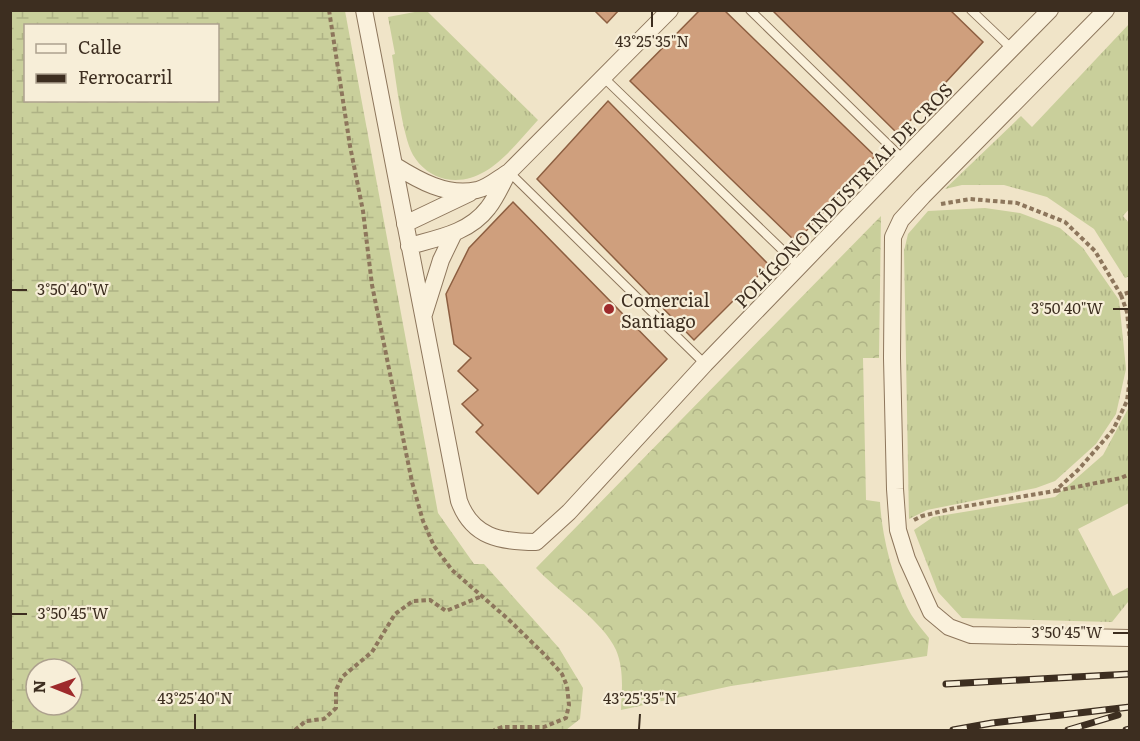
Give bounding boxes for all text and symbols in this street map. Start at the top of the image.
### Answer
legend [24,24,219,102]
text: 43°25'35"N [615,29,689,52]
text: Calle [78,33,121,60]
text: Ferrocarril [78,63,172,90]
street label: POLÍGONO INDUSTRIAL DE CROS [728,76,958,314]
text: 3°50'40"W [37,277,110,300]
place label: Comercial Santiago [621,286,710,334]
text: 3°50'40"W [1031,296,1104,319]
marker: Comercial Santiago [602,302,616,316]
text: 3°50'45"W [38,601,109,624]
text: 3°50'45"W [1032,620,1103,643]
north arrow [24,657,84,717]
text: N [26,680,50,694]
text: 43°25'40"N [157,686,233,709]
text: 43°25'35"N [603,686,677,709]

